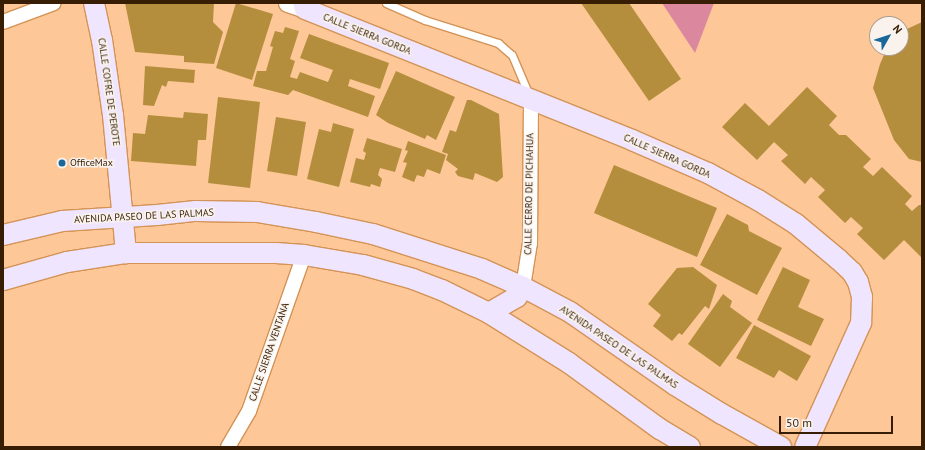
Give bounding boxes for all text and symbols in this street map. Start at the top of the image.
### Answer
street label: CALLE SIERRA GORDA [321,11,413,57]
north arrow [869,16,909,56]
text: N [890,22,905,36]
street label: CALLE COFRE DE PEROTE [95,37,123,147]
street label: CALLE SIERRA GORDA [621,131,713,181]
street label: CALLE CERRO DE PICHAHUA [522,133,536,255]
place label: OfficeMax [70,157,113,169]
marker: OfficeMax [57,158,67,168]
street label: AVENIDA PASEO DE LAS PALMAS [74,206,214,226]
street label: CALLE SIERRA VENTANA [246,301,292,403]
street label: AVENIDA PASEO DE LAS PALMAS [557,303,681,391]
scale bar [781,408,895,434]
text: 50 m [786,415,812,430]

